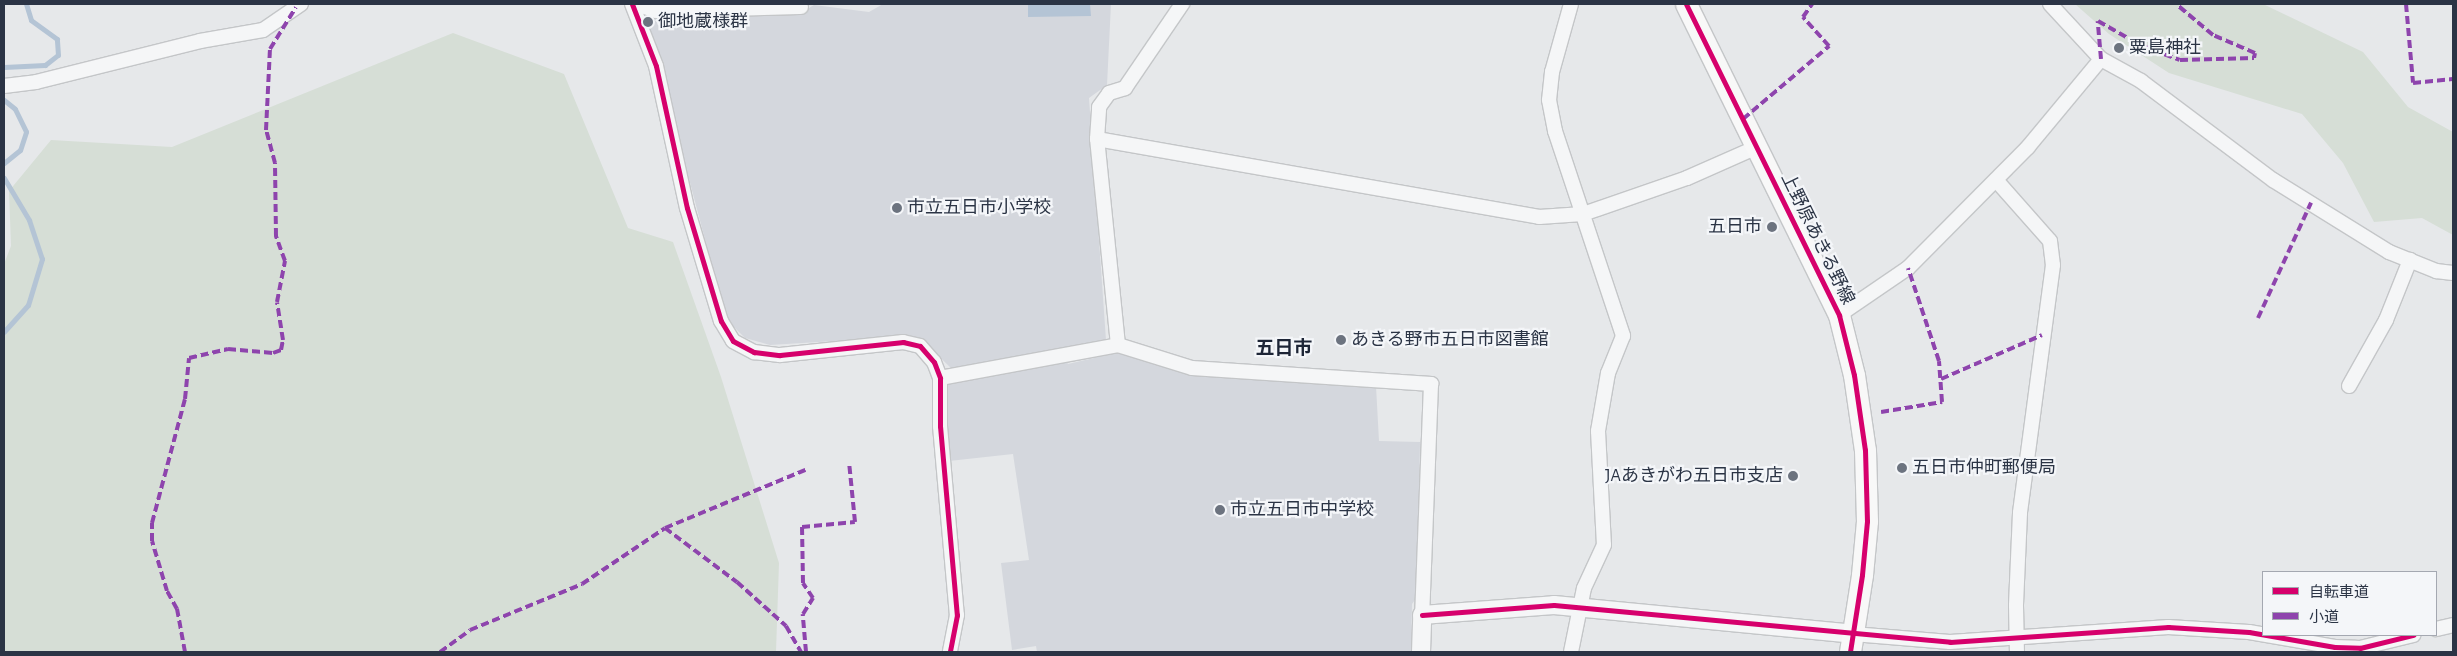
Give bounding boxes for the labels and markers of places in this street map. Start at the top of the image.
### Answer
place label: 御地蔵様群 [658,11,748,33]
marker: 御地蔵様群 [642,16,654,28]
place label: 粟島神社 [2129,37,2201,59]
marker: 粟島神社 [2113,42,2125,54]
place label: 市立五日市小学校 [907,197,1051,219]
marker: 市立五日市小学校 [891,202,903,214]
place label: 五日市 [1708,216,1762,238]
marker: 五日市 [1766,221,1778,233]
place label: あきる野市五日市図書館 [1351,329,1549,351]
marker: あきる野市五日市図書館 [1335,334,1347,346]
place label: 五日市仲町郵便局 [1912,457,2056,479]
marker: 五日市仲町郵便局 [1896,462,1908,474]
place label: JAあきがわ五日市支店 [1605,465,1783,487]
marker: JAあきがわ五日市支店 [1787,470,1799,482]
place label: 市立五日市中学校 [1230,499,1374,521]
marker: 市立五日市中学校 [1214,504,1226,516]

